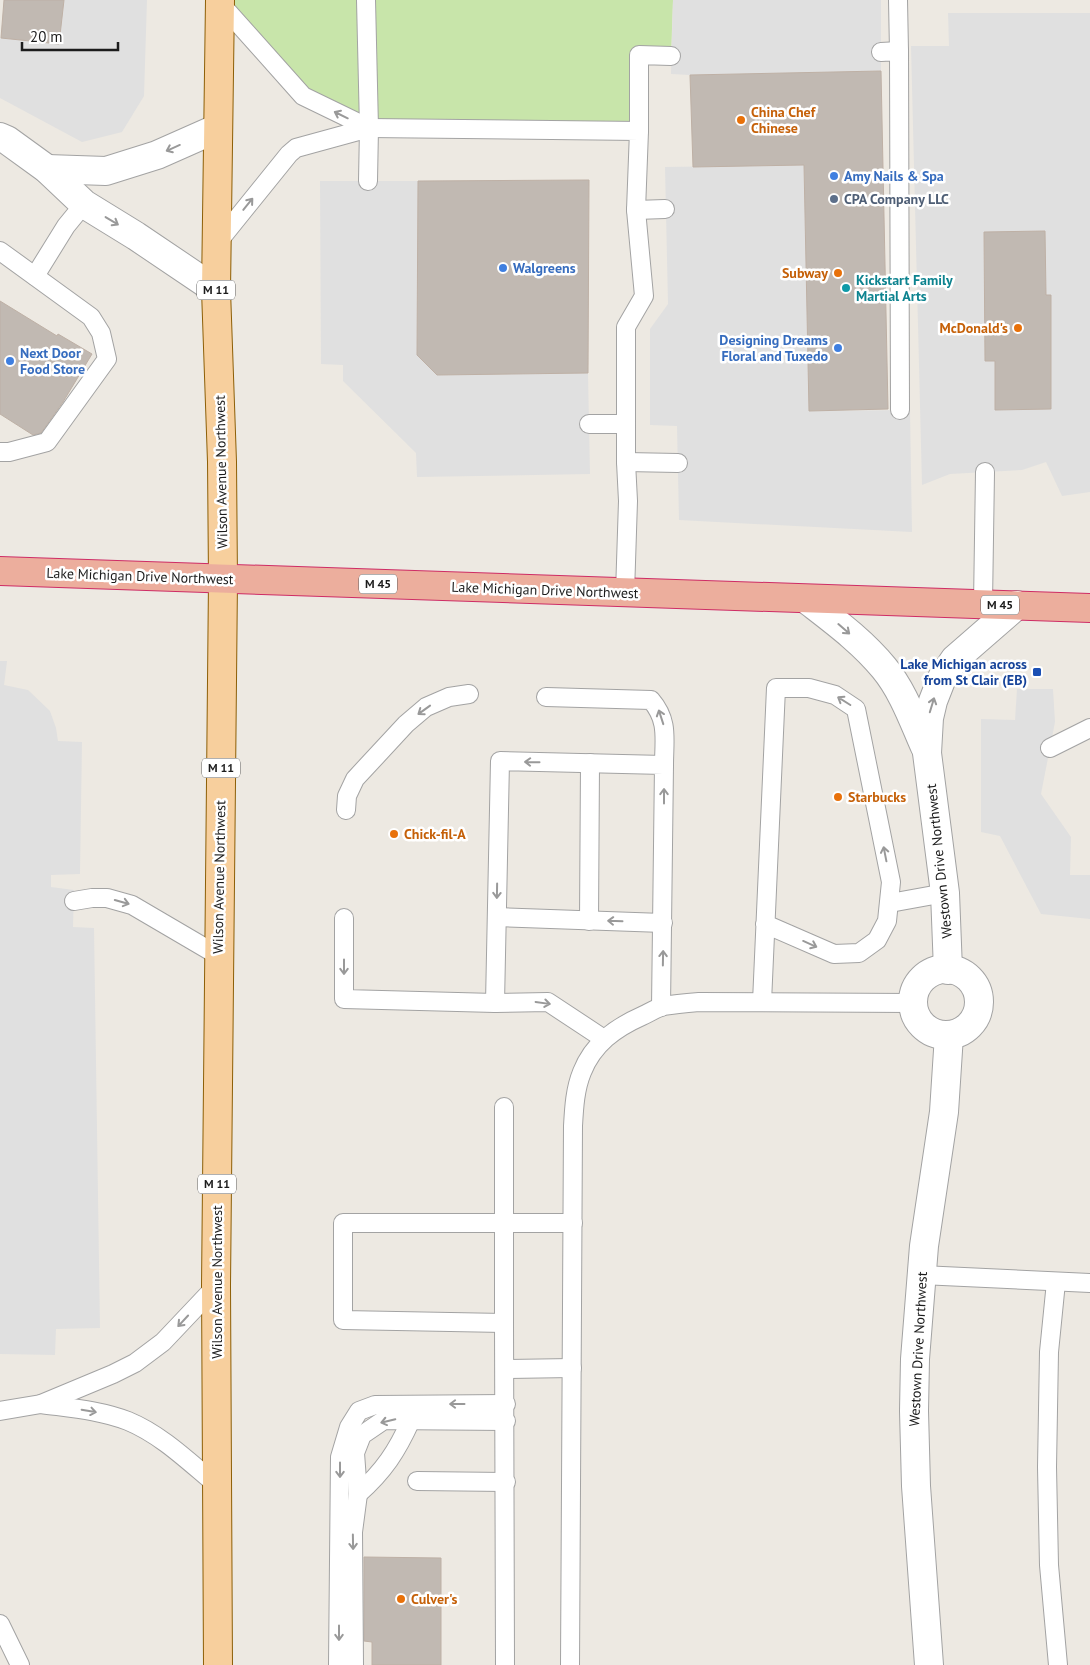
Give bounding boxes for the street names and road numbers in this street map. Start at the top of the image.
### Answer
road number: M 11 [197,280,235,300]
street label: Wilson Avenue Northwest [211,395,231,549]
street label: Lake Michigan Drive Northwest [46,564,234,588]
road number: M 45 [359,574,397,594]
street label: Lake Michigan Drive Northwest [451,578,639,602]
road number: M 45 [981,596,1019,614]
road number: M 11 [202,758,240,778]
street label: Westown Drive Northwest [922,783,956,939]
street label: Wilson Avenue Northwest [209,800,229,954]
road number: M 11 [198,1174,236,1194]
street label: Wilson Avenue Northwest [208,1205,226,1359]
street label: Westown Drive Northwest [905,1271,931,1427]

